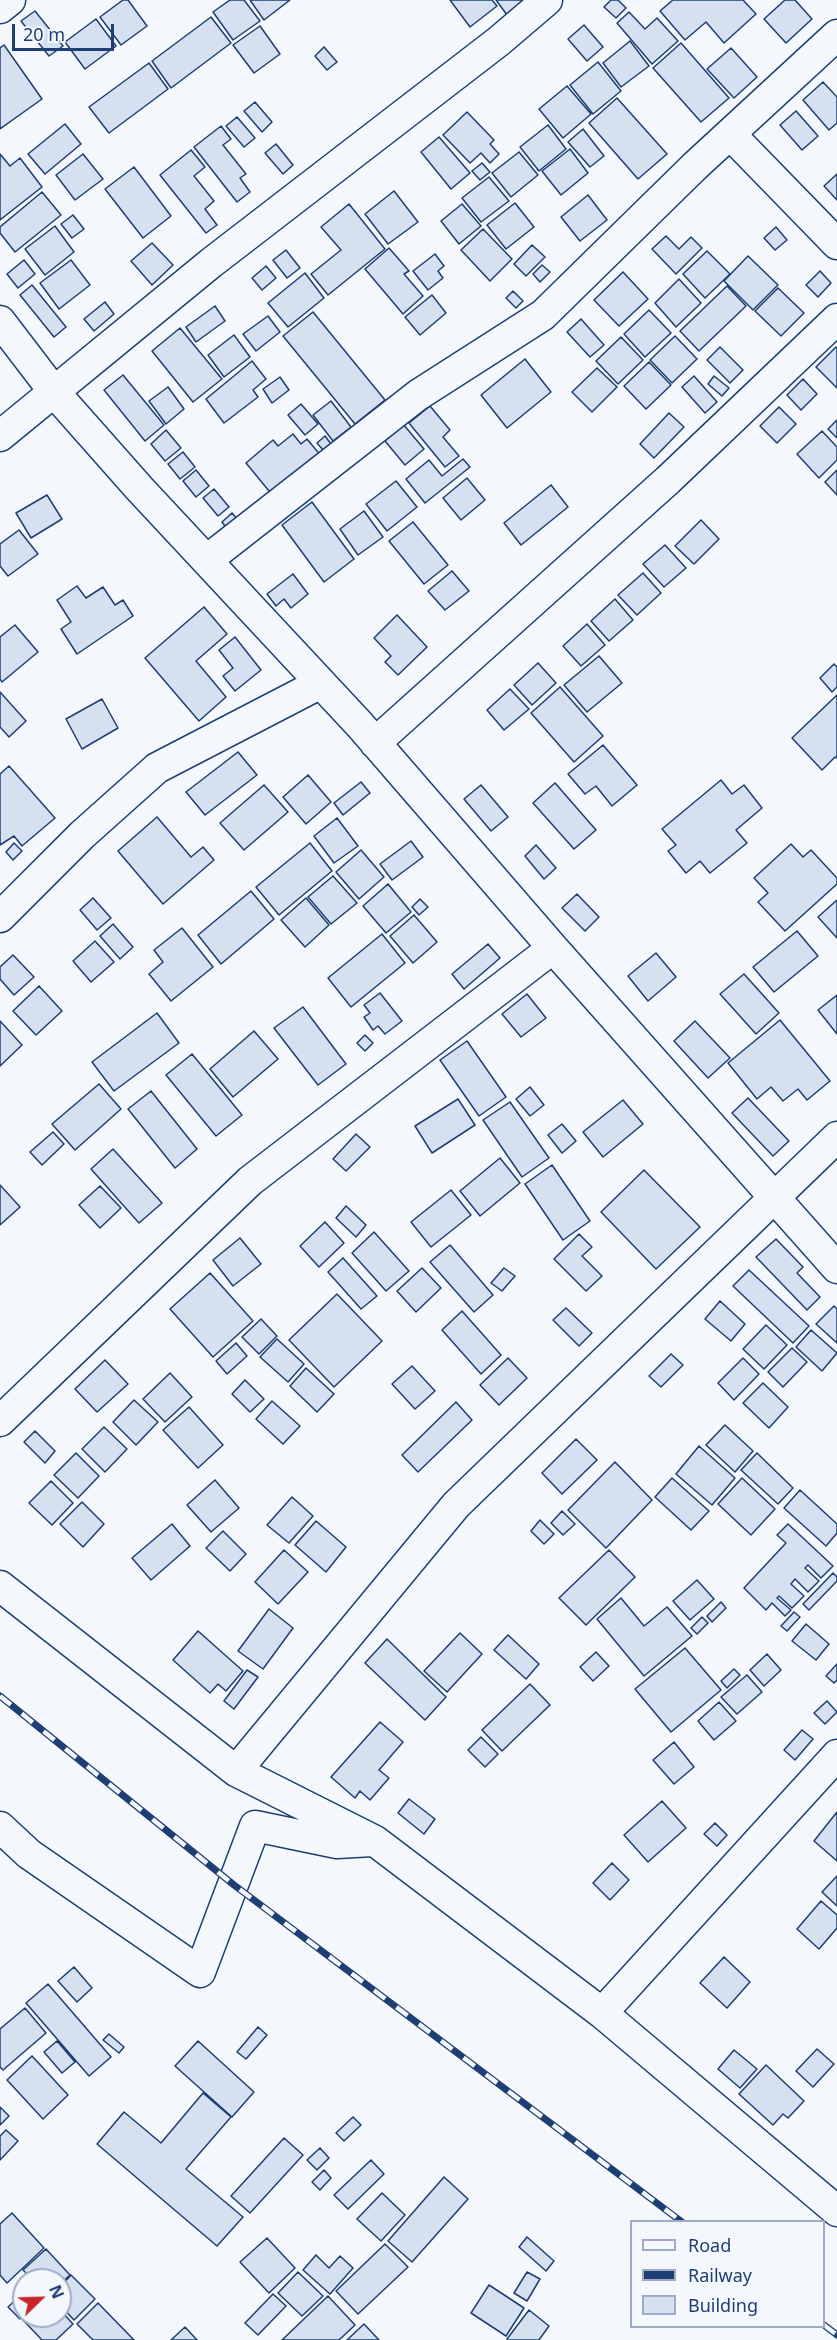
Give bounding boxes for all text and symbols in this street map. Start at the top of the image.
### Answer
scale bar [15,12,117,50]
text: 20 m [23,22,65,46]
legend [630,2220,825,2328]
text: Road [688,2233,731,2257]
text: Railway [688,2263,752,2287]
north arrow [12,2268,72,2328]
text: N [44,2281,69,2302]
text: Building [688,2293,758,2317]

